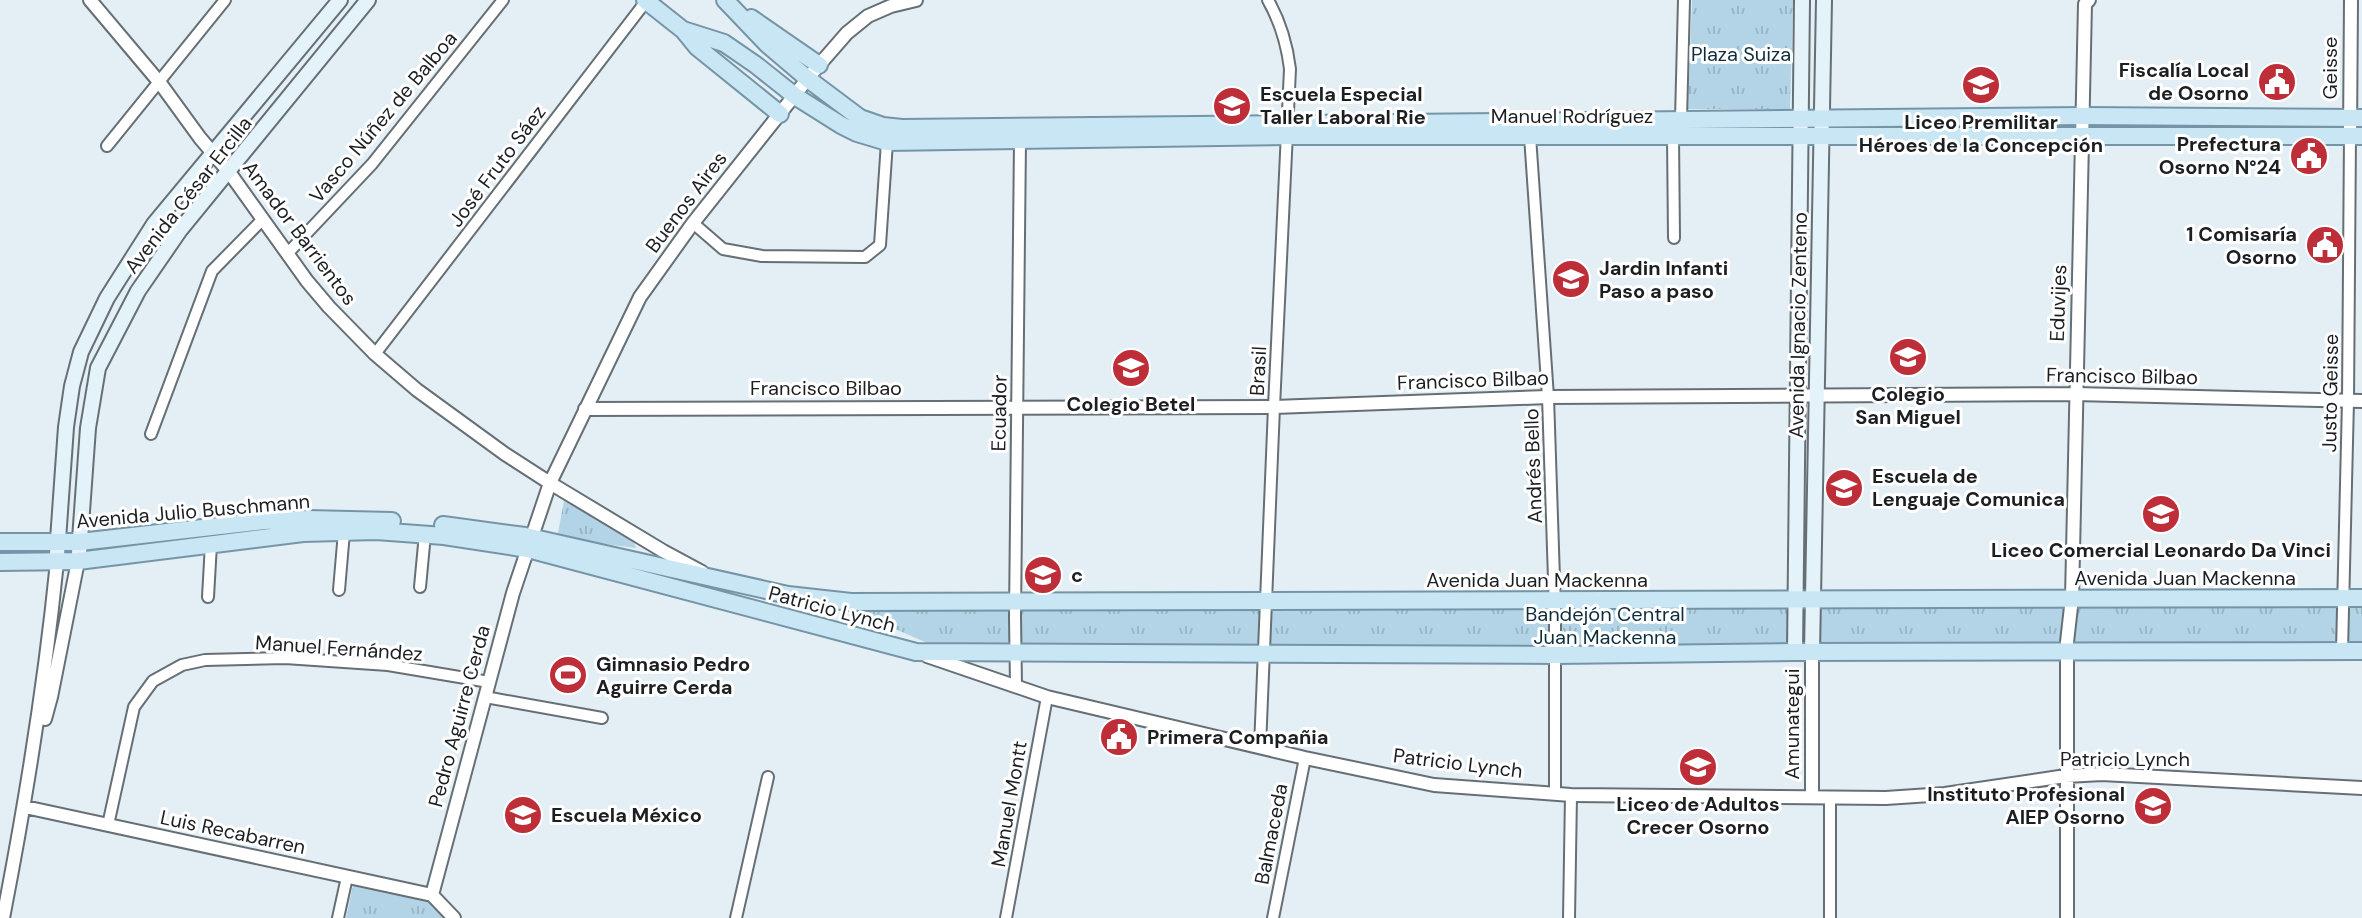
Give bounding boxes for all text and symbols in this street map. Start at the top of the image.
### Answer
street label: Vasco Núñez de Balboa [304,26,462,208]
street label: Geisse [2317,37,2343,99]
park label: Plaza Suiza [1691,41,1791,67]
place label: Fiscalía Local de Osorno [2119,57,2249,106]
public building icon: Fiscalía Local de Osorno [2256,61,2298,103]
school or university icon: Liceo Premilitar Héroes de la Concepción [1960,64,2002,106]
place label: Escuela Especial Taller Laboral Rie [1260,81,1426,130]
school or university icon: Escuela Especial Taller Laboral Rie [1211,85,1253,127]
street label: José Fruto Sáez [443,100,551,232]
street label: Manuel Rodríguez [1491,103,1653,129]
place label: Liceo Premilitar Héroes de la Concepción [1859,109,2103,158]
street label: Avenida César Ercilla [119,111,257,279]
place label: Prefectura Osorno N°24 [2159,131,2281,180]
public building icon: Prefectura Osorno N°24 [2288,135,2330,177]
street label: Buenos Aires [639,146,733,258]
street label: Amador Barrientos [237,156,363,310]
street label: Avenida Ignacio Zenteno [1783,212,1813,438]
place label: 1 Comisaría Osorno [2186,221,2297,270]
public building icon: 1 Comisaría Osorno [2304,224,2346,266]
place label: Jardin Infanti Paso a paso [1599,255,1728,304]
school or university icon: Jardin Infanti Paso a paso [1550,258,1592,300]
street label: Eduvijes [2044,264,2072,342]
street label: Justo Geisse [2316,333,2344,453]
school or university icon: Colegio San Miguel [1887,336,1929,378]
street label: Brasil [1244,346,1272,396]
school or university icon: Colegio Betel [1110,347,1152,389]
street label: Francisco Bilbao [2046,362,2198,390]
street label: Francisco Bilbao [1397,364,1549,396]
street label: Ecuador [985,374,1013,452]
street label: Francisco Bilbao [750,375,902,401]
place label: Colegio San Miguel [1855,381,1961,430]
place label: Colegio Betel [1067,391,1195,417]
street label: Andrés Bello [1518,408,1548,524]
place label: Escuela de Lenguaje Comunica [1872,463,2065,512]
school or university icon: Escuela de Lenguaje Comunica [1823,467,1865,509]
street label: Avenida Julio Buschmann [75,488,311,534]
school or university icon: Liceo Comercial Leonardo Da Vinci [2140,493,2182,535]
place label: Liceo Comercial Leonardo Da Vinci [1991,537,2331,563]
school or university icon: c [1022,554,1064,596]
place label: c [1071,562,1083,588]
street label: Avenida Juan Mackenna [2074,565,2296,591]
street label: Avenida Juan Mackenna [1426,567,1648,593]
street label: Patricio Lynch [766,580,898,638]
park label: Bandejón Central Juan Mackenna [1525,601,1685,650]
street label: Pedro Aguirre Cerda [422,622,496,810]
street label: Manuel Fernández [254,629,424,667]
place label: Gimnasio Pedro Aguirre Cerda [596,651,750,700]
sports icon: Gimnasio Pedro Aguirre Cerda [547,654,589,696]
street label: Amunategui [1779,669,1805,779]
public building icon: Primera Compañia [1098,716,1140,758]
place label: Primera Compañia [1147,724,1329,750]
street label: Manuel Montt [985,739,1033,869]
street label: Patricio Lynch [1392,742,1524,784]
school or university icon: Liceo de Adultos Crecer Osorno [1677,746,1719,788]
street label: Patricio Lynch [2060,746,2190,772]
street label: Balmaceda [1248,781,1294,887]
place label: Instituto Profesional AIEP Osorno [1927,781,2125,830]
school or university icon: Instituto Profesional AIEP Osorno [2132,785,2174,827]
place label: Liceo de Adultos Crecer Osorno [1616,791,1780,840]
school or university icon: Escuela México [502,794,544,836]
place label: Escuela México [551,802,702,828]
street label: Luis Recabarren [158,804,308,860]

